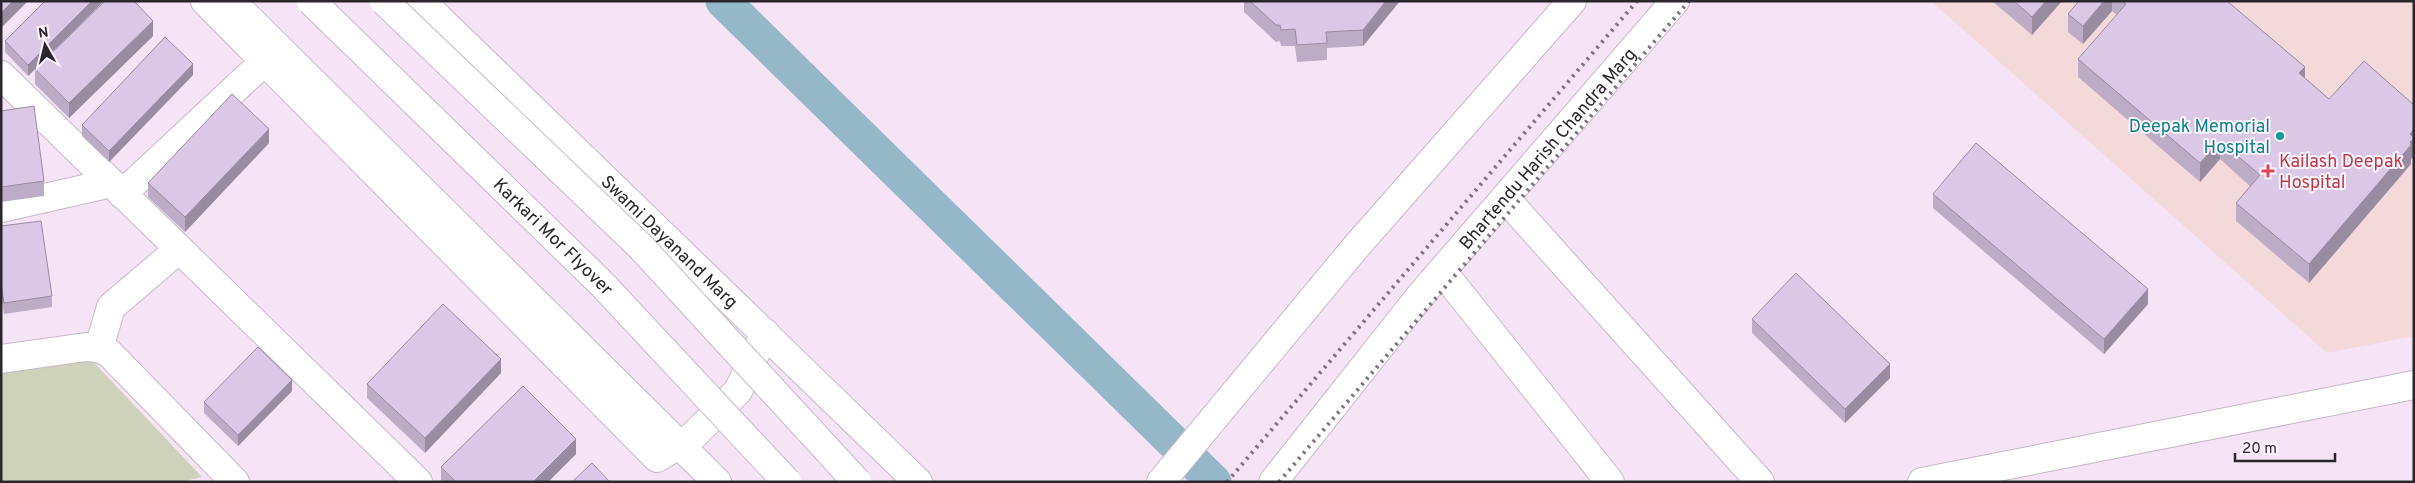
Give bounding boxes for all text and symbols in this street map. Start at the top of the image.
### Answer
north arrow [20,20,70,70]
text: N [37,24,50,43]
street label: Bhartendu Harish Chandra Marg [1455,44,1642,255]
place label: Deepak Memorial Hospital [2129,116,2270,160]
marker: Deepak Memorial Hospital [2274,130,2286,142]
place label: Kailash Deepak Hospital [2279,151,2403,195]
marker: Kailash Deepak Hospital [2261,164,2275,178]
street label: Swami Dayanand Marg [595,171,742,314]
street label: Karkari Mor Flyover [487,174,617,301]
scale bar [2235,430,2335,462]
text: 20 m [2242,440,2277,459]

